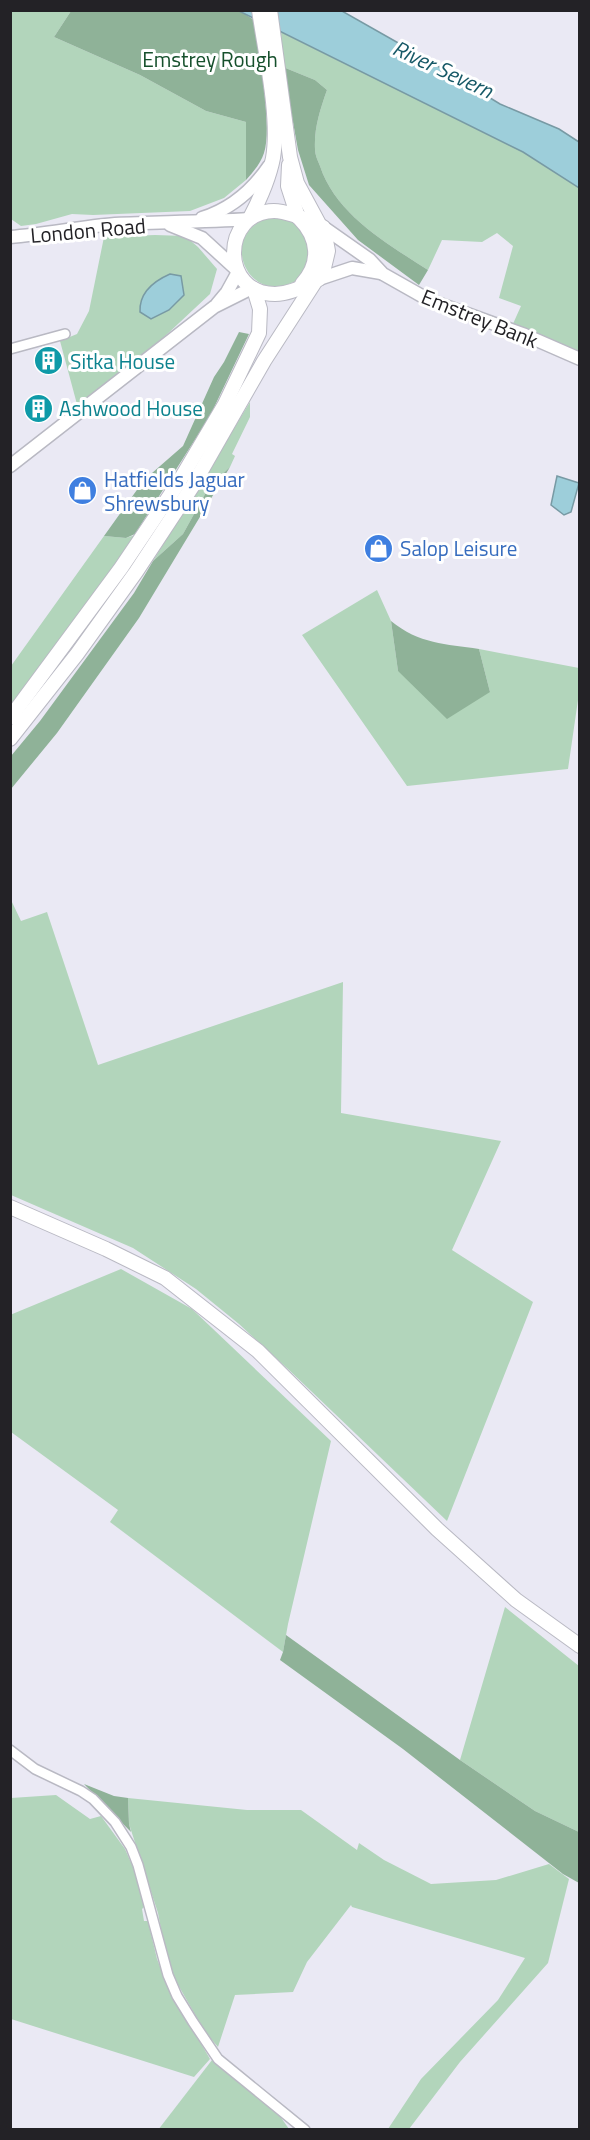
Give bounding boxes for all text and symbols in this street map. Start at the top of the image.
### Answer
water label: River Severn [387,31,500,108]
park label: Emstrey Rough [142,43,278,75]
street label: London Road [29,209,147,251]
street label: Emstrey Bank [417,280,543,356]
building icon: Sitka House [33,345,65,377]
place label: Sitka House [70,345,175,377]
building icon: Ashwood House [22,392,54,424]
place label: Ashwood House [59,392,203,424]
place label: Hatfields Jaguar Shrewsbury [104,463,245,519]
shop icon: Hatfields Jaguar Shrewsbury [67,475,99,507]
shop icon: Salop Leisure [363,532,395,564]
place label: Salop Leisure [400,532,517,564]

